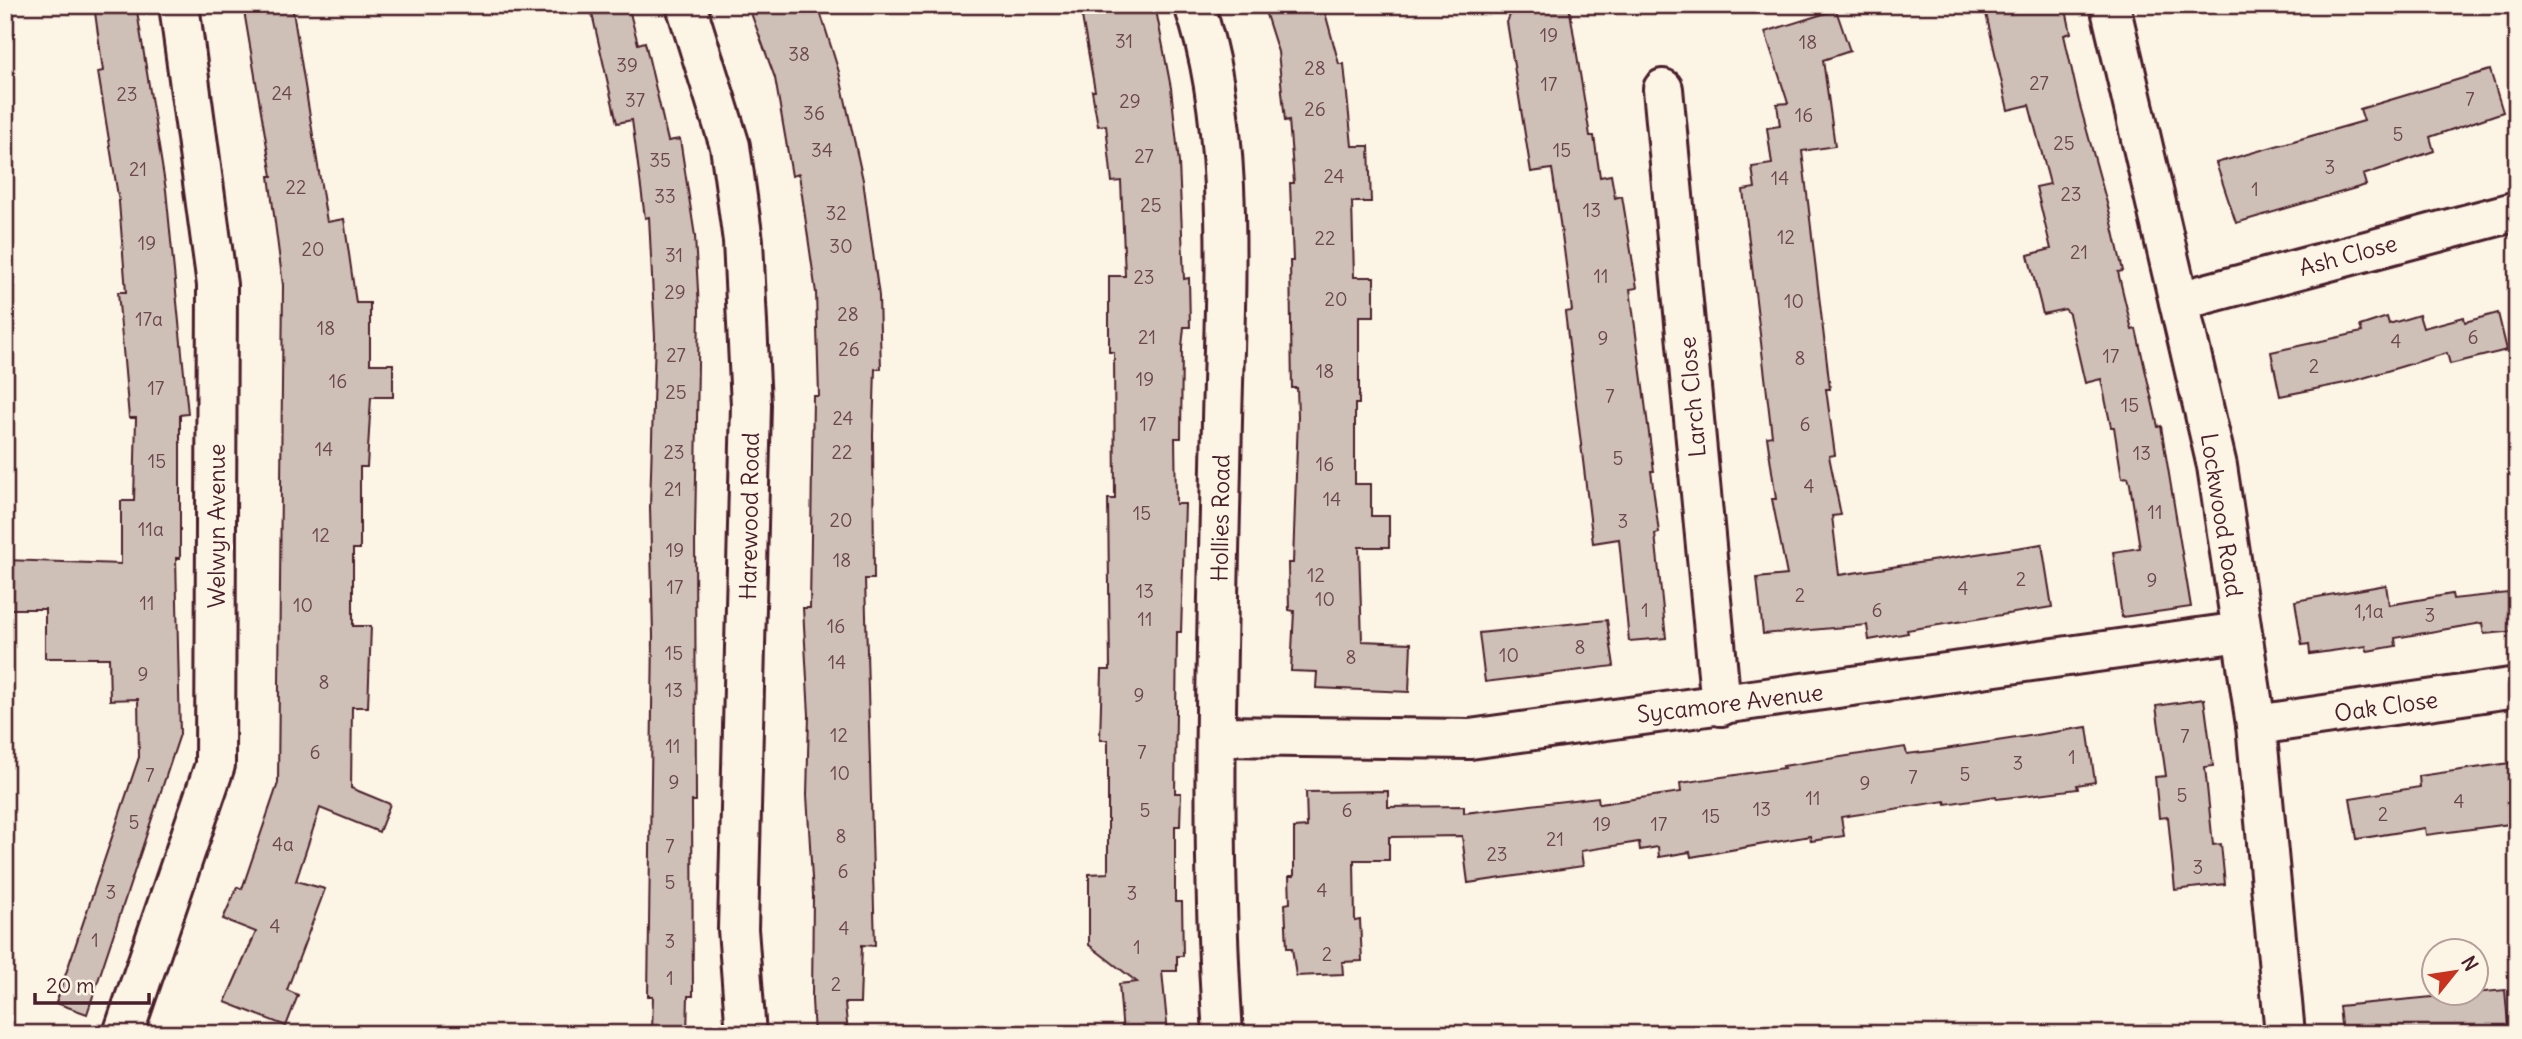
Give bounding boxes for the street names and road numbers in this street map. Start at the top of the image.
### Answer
street label: Ash Close [2296,228,2400,282]
street label: Larch Close [1672,335,1712,459]
street label: Lockwood Road [2195,431,2249,599]
street label: Harewood Road [733,432,765,600]
street label: Welwyn Avenue [202,444,231,608]
street label: Hollies Road [1204,454,1236,582]
street label: Sycamore Avenue [1635,677,1825,729]
street label: Oak Close [2332,684,2440,728]

